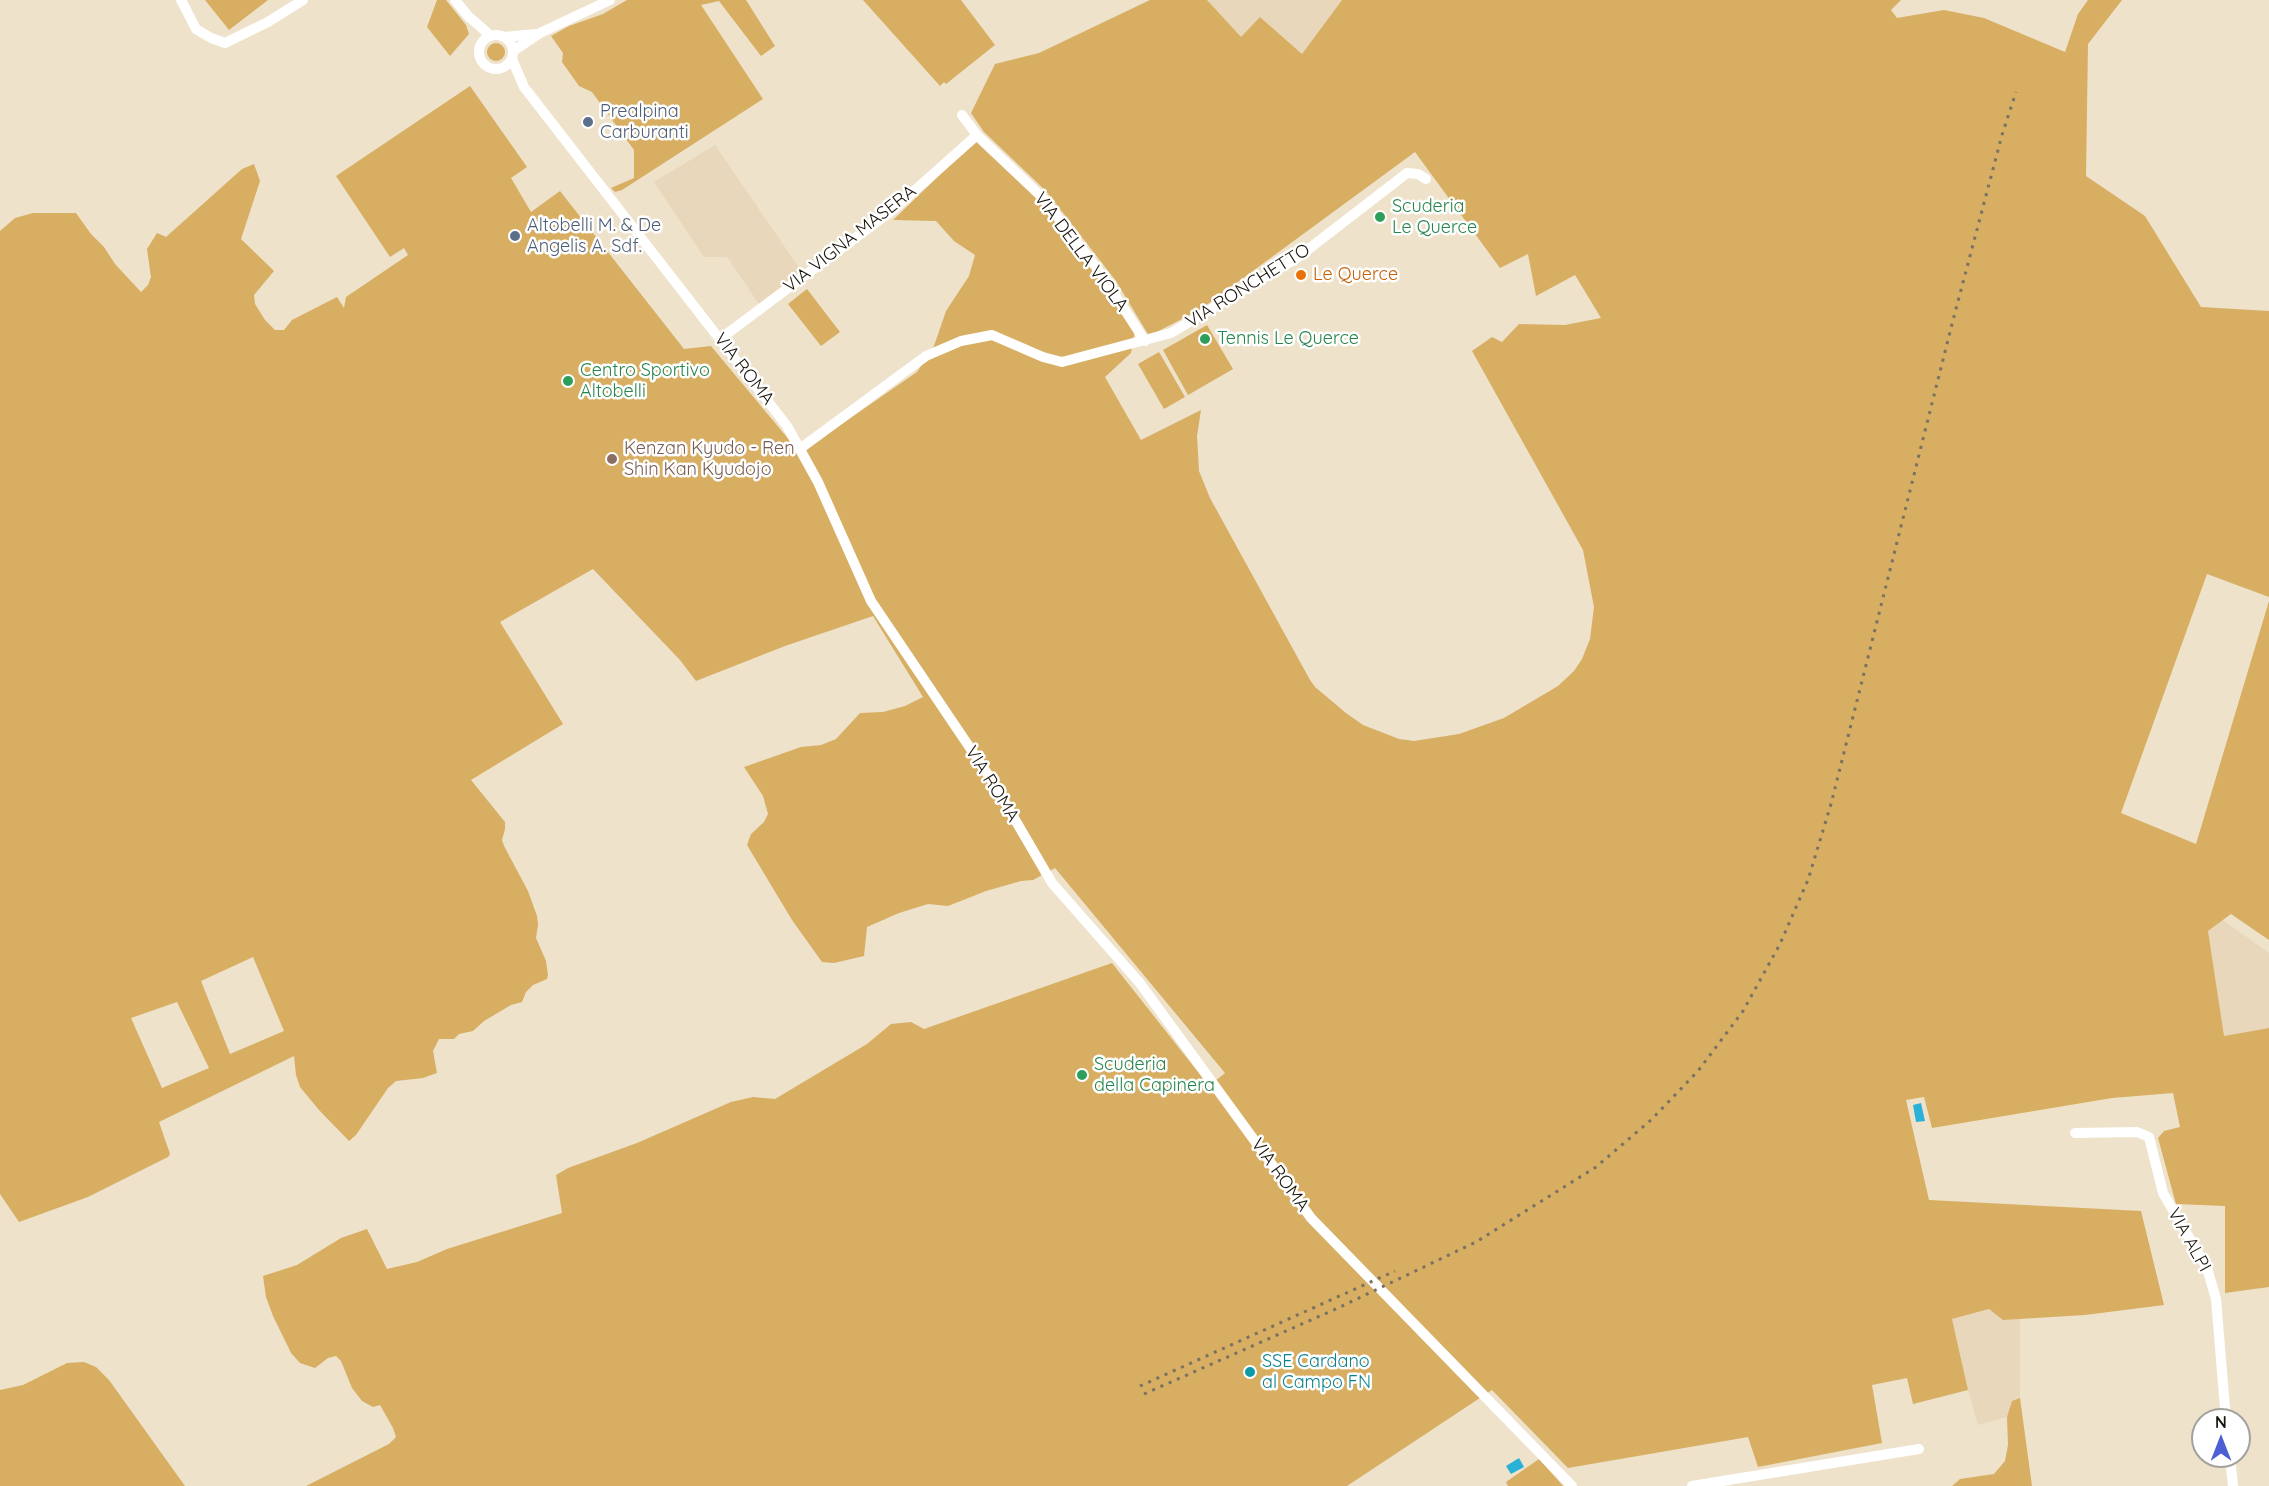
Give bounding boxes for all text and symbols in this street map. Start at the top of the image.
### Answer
place label: Prealpina Carburanti [600,101,689,144]
marker: Prealpina Carburanti [581,115,595,129]
street label: VIA VIGNA MASERA [779,181,921,297]
street label: VIA DELLA VIOLA [1029,188,1133,316]
place label: Scuderia Le Querce [1392,196,1477,238]
marker: Scuderia Le Querce [1373,210,1387,224]
place label: Altobelli M. & De Angelis A. Sdf. [527,215,661,258]
marker: Altobelli M. & De Angelis A. Sdf. [508,229,522,243]
street label: VIA RONCHETTO [1182,239,1314,333]
place label: Le Querce [1313,264,1398,286]
marker: Le Querce [1294,268,1308,282]
place label: Tennis Le Querce [1217,328,1359,350]
street label: VIA ROMA [709,329,779,409]
marker: Tennis Le Querce [1198,332,1212,346]
place label: Centro Sportivo Altobelli [580,360,710,403]
marker: Centro Sportivo Altobelli [561,374,575,388]
place label: Kenzan Kyudo - Ren Shin Kan Kyudojo [624,438,795,480]
marker: Kenzan Kyudo - Ren Shin Kan Kyudojo [605,452,619,466]
street label: VIA ROMA [960,742,1024,826]
place label: Scuderia della Capinera [1094,1054,1215,1096]
marker: Scuderia della Capinera [1075,1068,1089,1082]
street label: VIA ROMA [1246,1134,1314,1216]
street label: VIA ALPI [2163,1204,2215,1276]
place label: SSE Cardano al Campo FN [1262,1351,1371,1394]
marker: SSE Cardano al Campo FN [1243,1365,1257,1379]
north arrow [2191,1408,2251,1468]
text: N [2215,1412,2227,1432]

